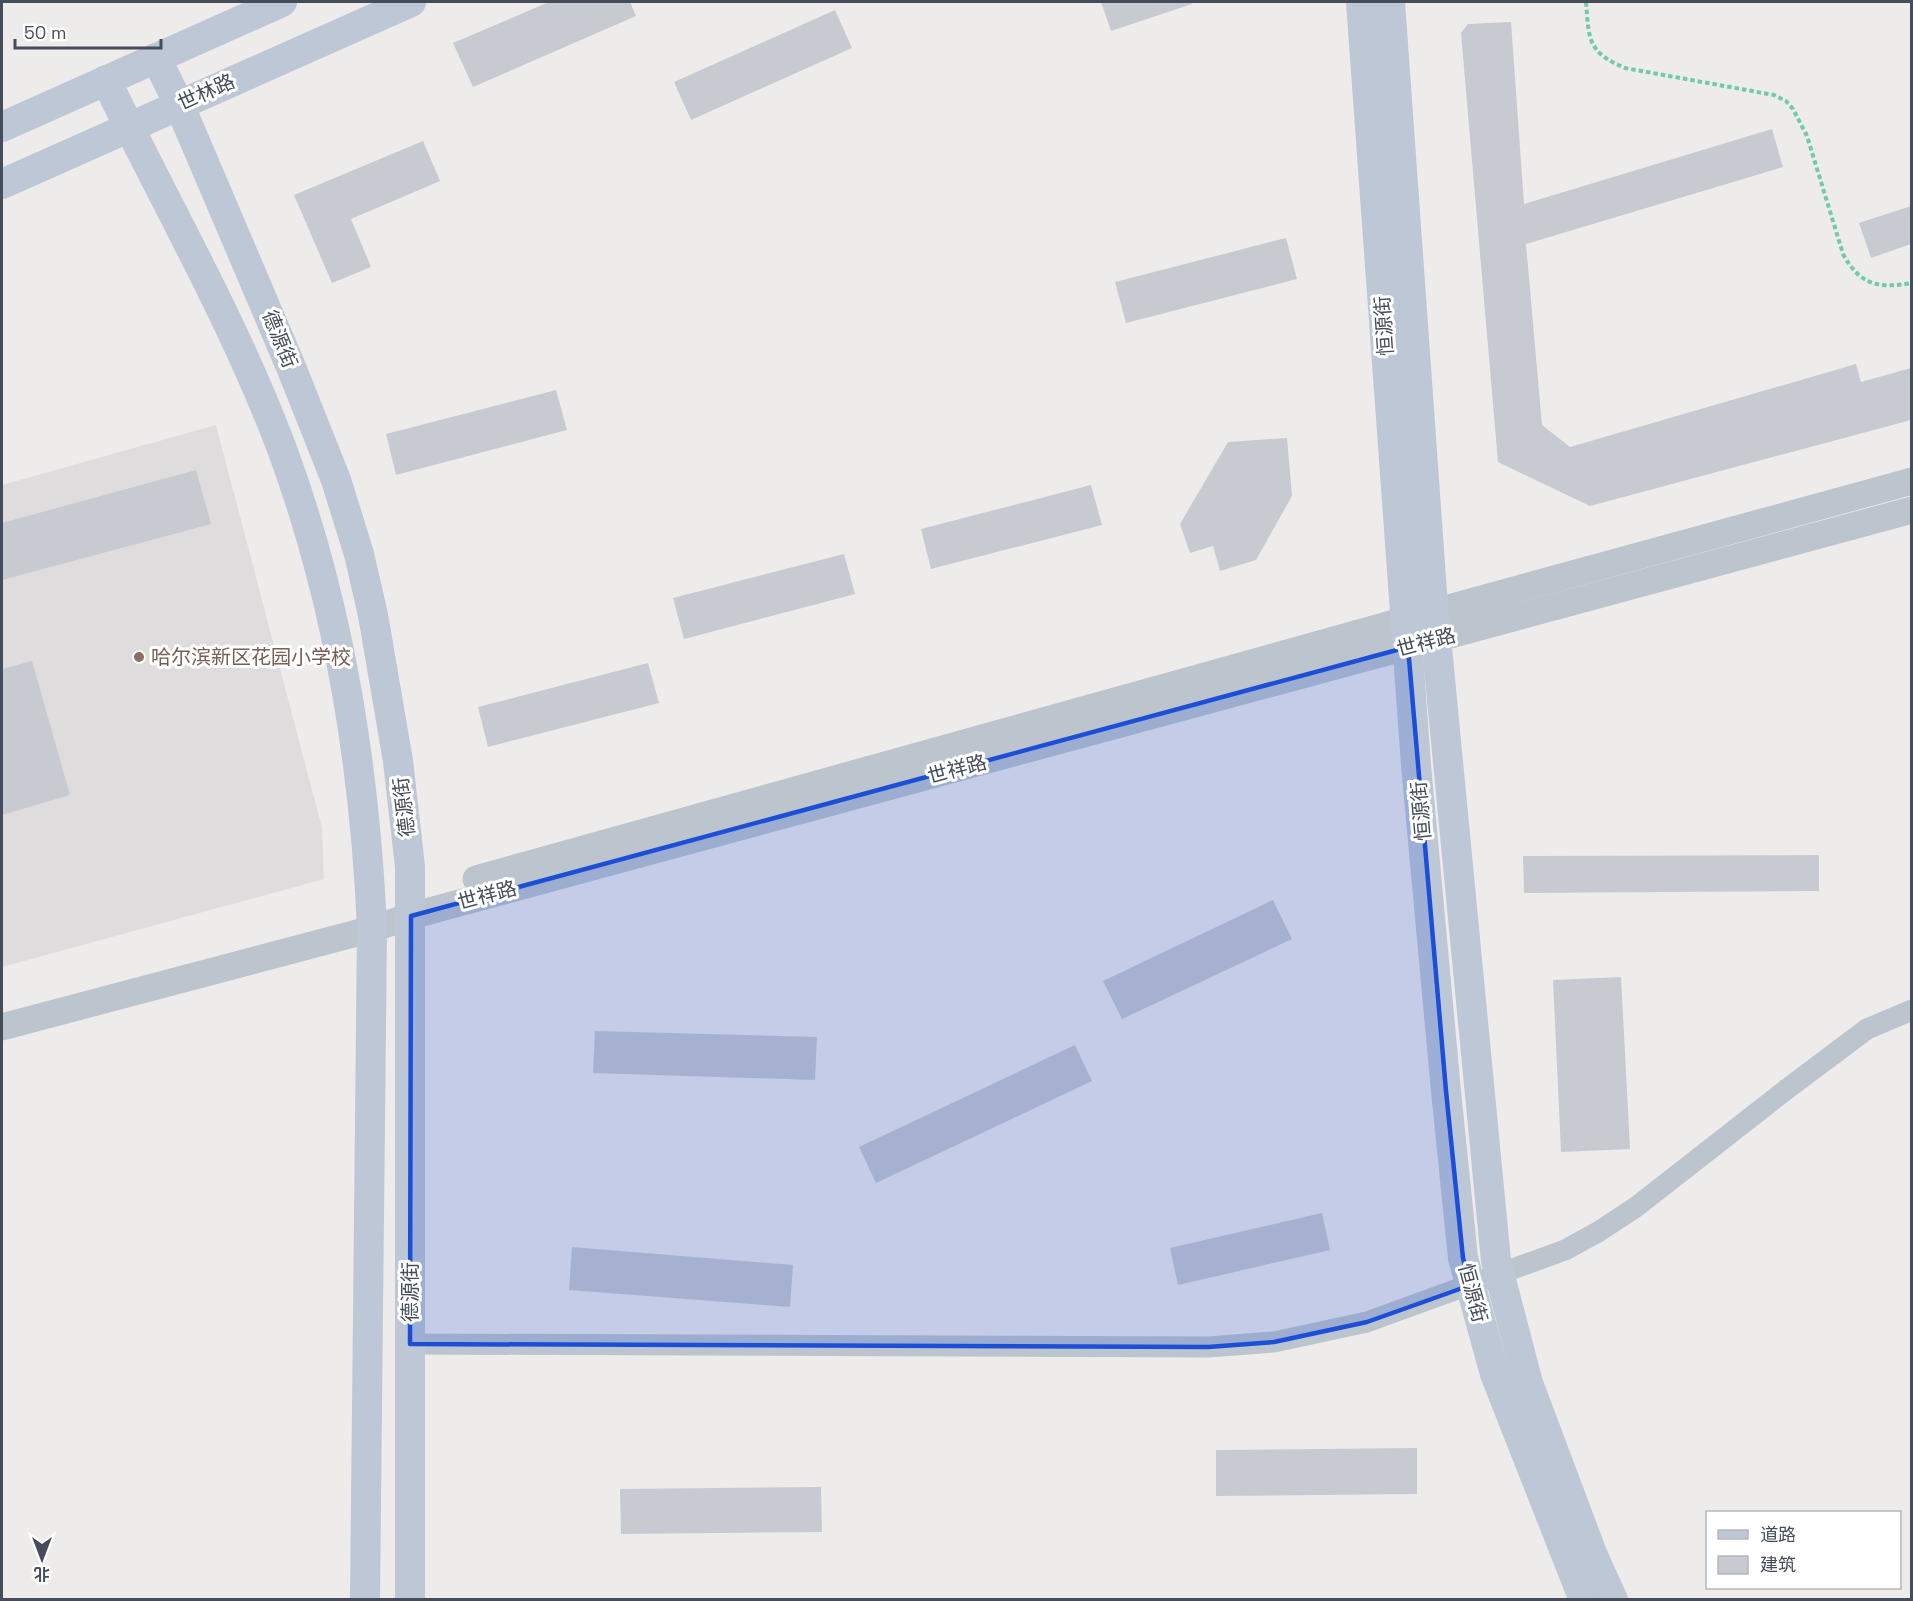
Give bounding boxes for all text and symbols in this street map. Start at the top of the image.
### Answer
scale bar [15,12,160,50]
text: 50 m [24,21,66,44]
street label: 世林路 [173,68,239,116]
street label: 恒源街 [1369,295,1399,357]
street label: 德源街 [257,306,303,372]
street label: 世祥路 [1394,622,1458,662]
place label: 哈尔滨新区花园小学校 [151,644,351,670]
marker: 哈尔滨新区花园小学校 [132,650,146,664]
street label: 世祥路 [925,749,989,789]
street label: 德源街 [387,776,421,838]
street label: 恒源街 [1405,780,1437,842]
street label: 世祥路 [455,875,519,915]
street label: 恒源街 [1453,1261,1493,1325]
street label: 德源街 [397,1262,423,1322]
legend [1706,1511,1901,1589]
text: 道路 [1760,1523,1796,1546]
north arrow [12,1529,72,1589]
text: 建筑 [1760,1553,1796,1576]
text: 北 [34,1563,50,1584]

